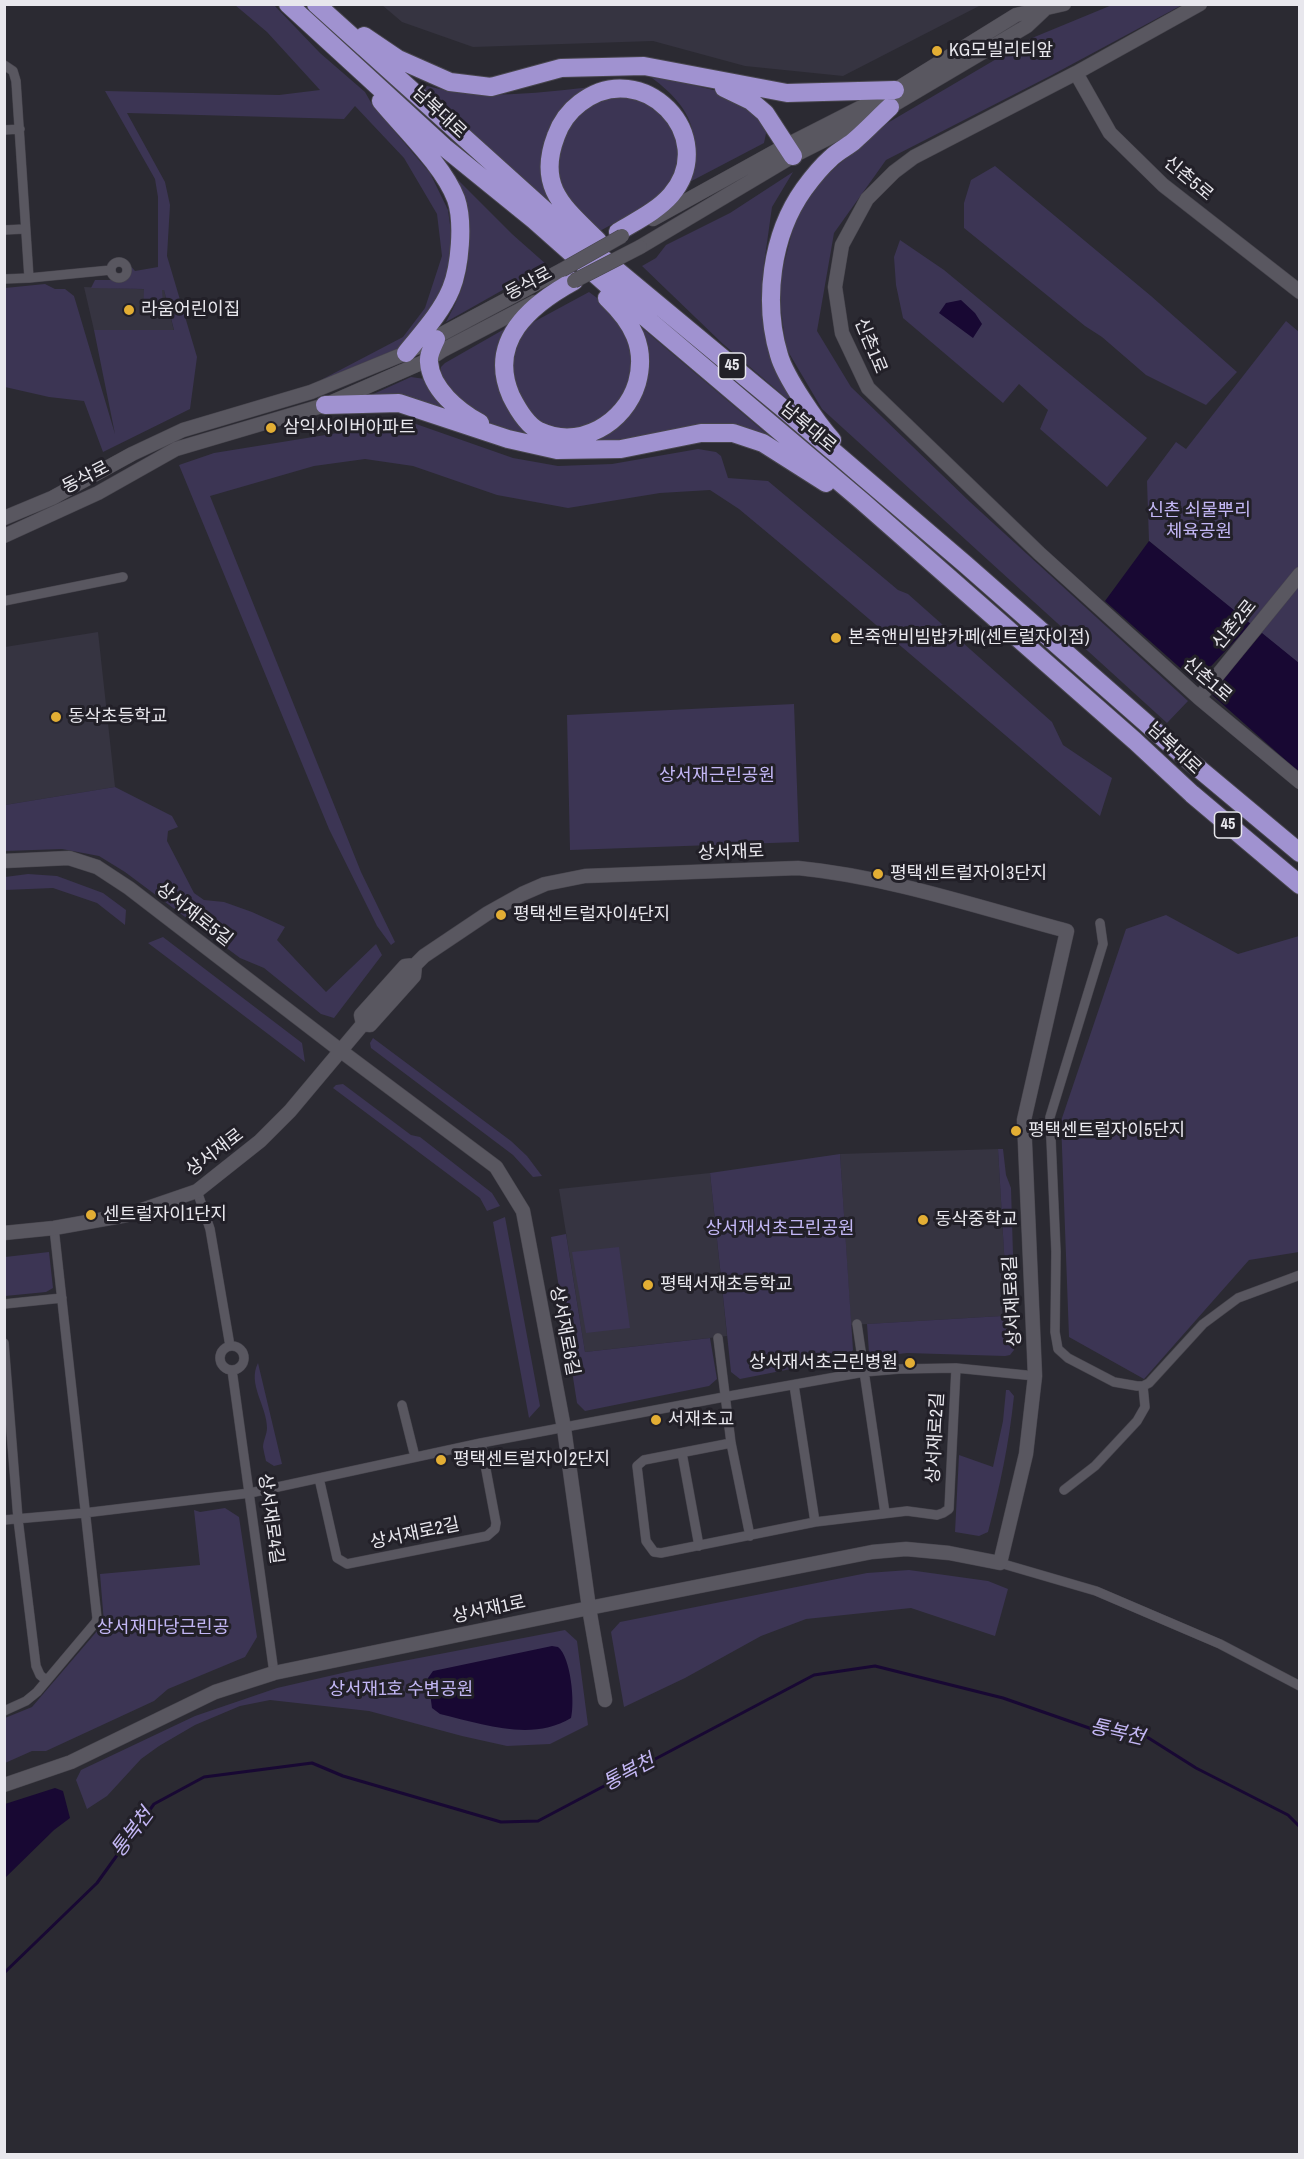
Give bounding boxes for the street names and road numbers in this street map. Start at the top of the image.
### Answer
street label: 남북대로 [407,83,471,143]
street label: 신촌5로 [1159,152,1217,206]
street label: 동삭로 [502,263,556,305]
street label: 신촌1로 [849,315,891,377]
road number: 45 [718,353,746,379]
street label: 남북대로 [776,398,840,458]
street label: 동삭로 [59,457,113,499]
street label: 신촌2로 [1208,596,1262,654]
street label: 신촌1로 [1178,653,1236,707]
street label: 남북대로 [1142,719,1206,779]
road number: 45 [1214,812,1242,838]
street label: 상서재로 [698,841,764,865]
street label: 상서재로5길 [151,878,237,952]
street label: 상서재로 [182,1124,248,1182]
street label: 상서재로8길 [1000,1255,1026,1347]
street label: 상서재로6길 [545,1284,583,1378]
street label: 상서재로2길 [923,1392,949,1484]
street label: 상서재로4길 [253,1472,287,1566]
street label: 상서재로2길 [368,1514,462,1554]
street label: 상서재1로 [450,1592,528,1628]

